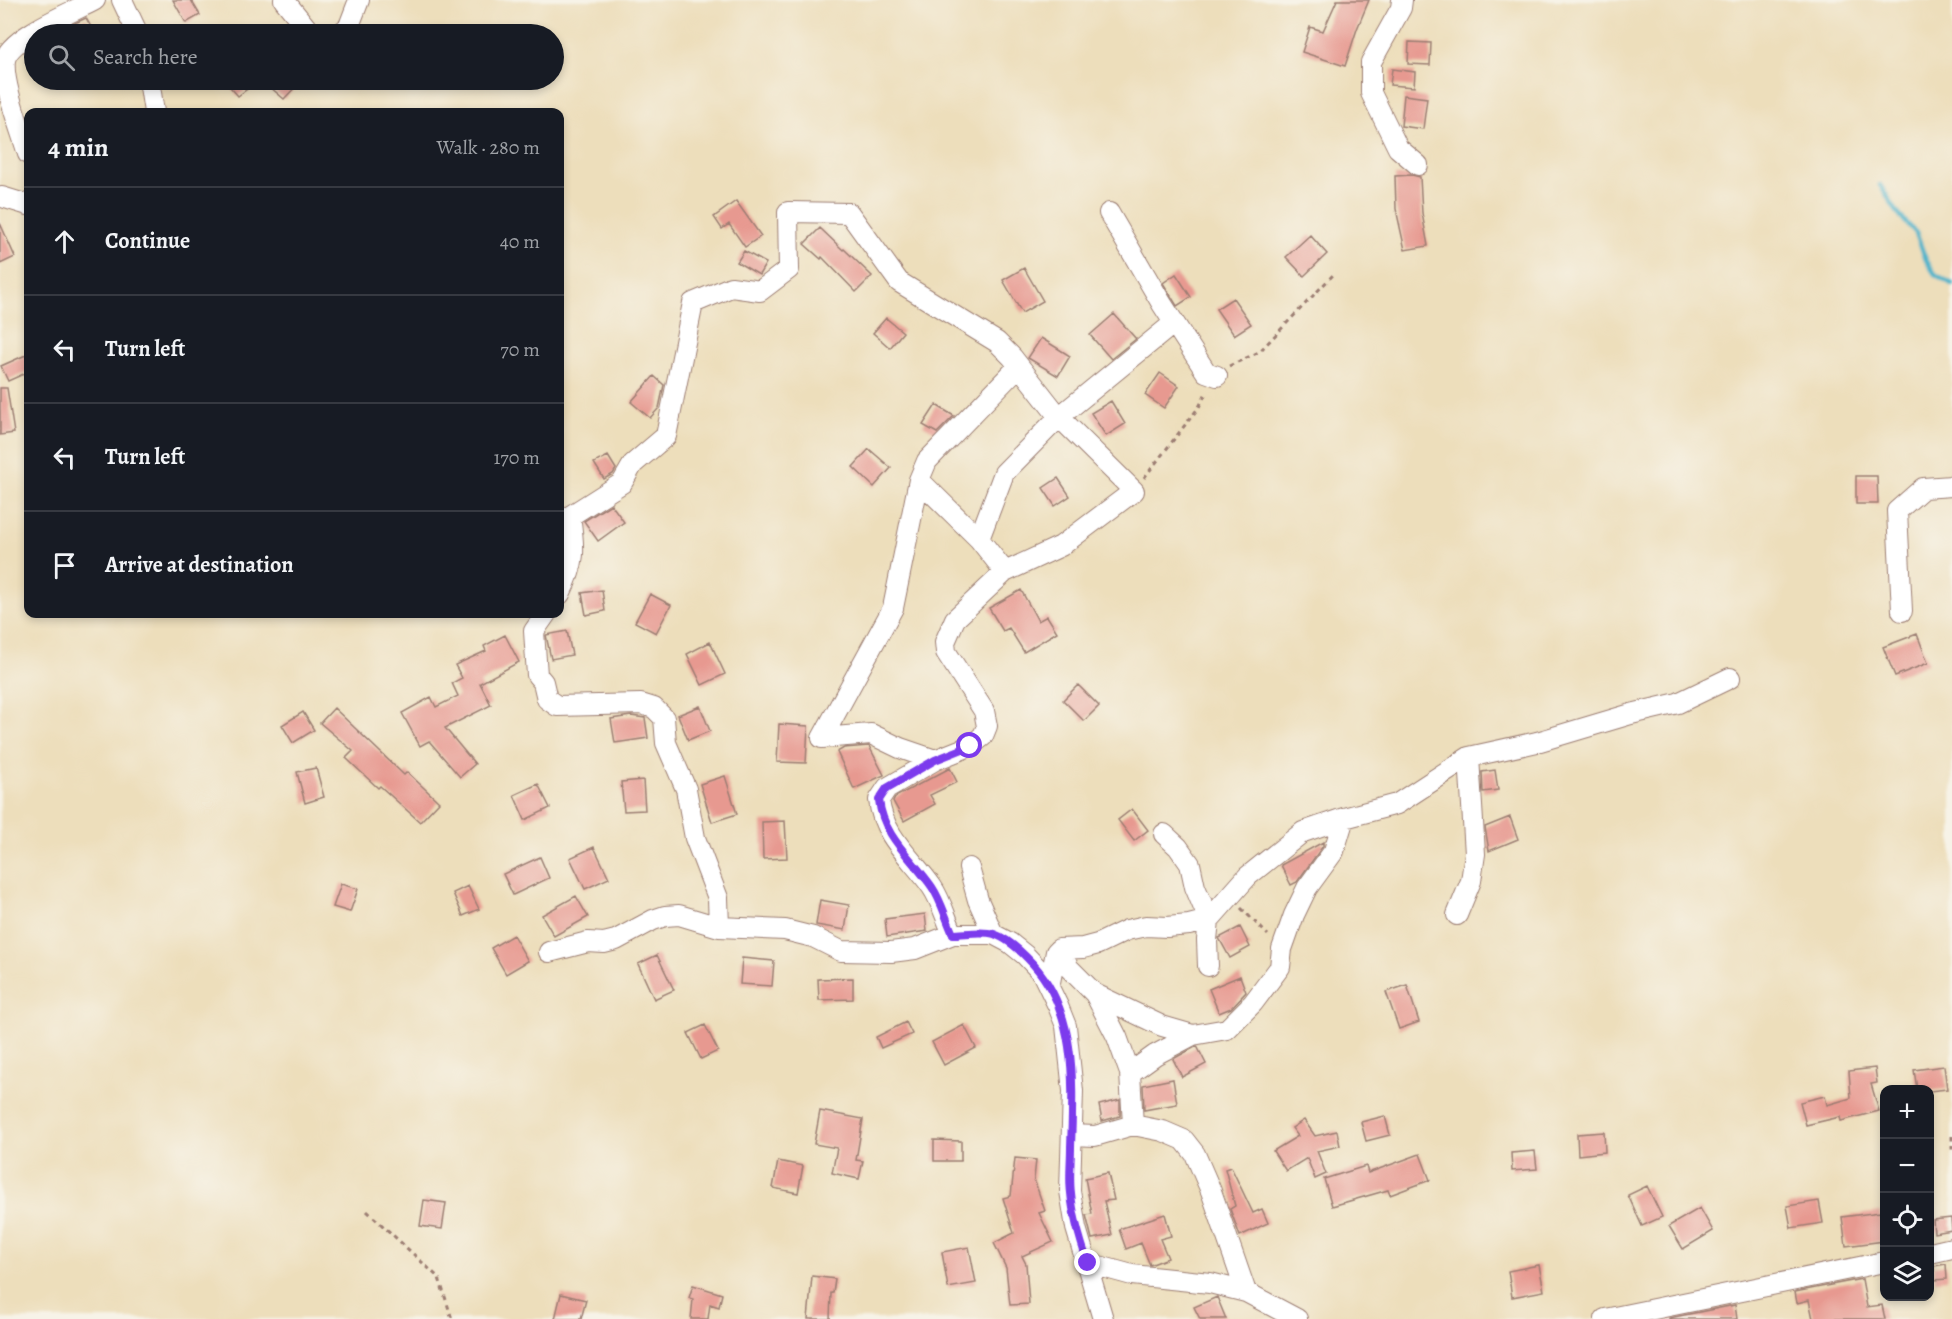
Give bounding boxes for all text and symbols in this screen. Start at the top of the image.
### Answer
search box [24,24,564,90]
icon: search [45,41,78,74]
text: Search here [93,42,198,72]
text: 4 min [48,130,109,165]
text: Walk · 280 m [436,134,540,161]
icon: ahead [48,225,81,258]
text: Continue [105,226,190,256]
text: 40 m [500,228,540,255]
icon: left [48,333,81,366]
text: Turn left [105,334,185,364]
text: 70 m [500,336,540,363]
icon: left [48,441,81,474]
text: Turn left [105,442,185,472]
text: 170 m [494,444,540,471]
icon: arrive [48,549,81,582]
text: Arrive at destination [105,550,294,580]
route start [956,732,982,758]
map controls [1880,1085,1934,1301]
button: + [1880,1085,1934,1139]
button: − [1880,1139,1934,1193]
button: locate [1880,1193,1934,1247]
button: layers [1880,1247,1934,1301]
route end [1074,1249,1100,1275]

